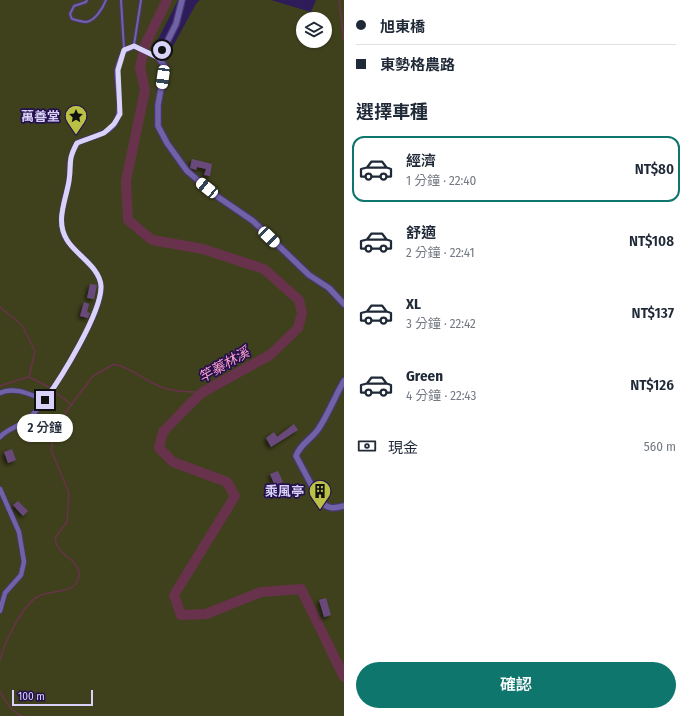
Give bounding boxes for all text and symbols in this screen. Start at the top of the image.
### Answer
map controls [296,12,332,48]
button: layers [296,12,332,48]
text: 旭東橋 [380,18,425,36]
route start [153,41,171,59]
text: 東勢格農路 [380,56,455,74]
car [155,64,171,90]
text: 選擇車種 [356,101,428,123]
place icon: 萬善堂 [63,103,89,136]
place label: 萬善堂 [21,109,60,124]
icon: car [358,151,394,187]
text: 經濟 [406,152,436,170]
text: NT$80 [635,160,674,178]
text: 1 分鐘 · 22:40 [406,173,476,188]
car [194,176,220,200]
icon: car [358,223,394,259]
car [256,224,282,250]
text: 舒適 [406,224,436,242]
text: NT$108 [629,232,674,250]
text: 2 分鐘 · 22:41 [406,245,474,260]
icon: car [358,295,394,331]
text: XL [406,295,421,313]
text: NT$137 [632,304,674,322]
text: 3 分鐘 · 22:42 [406,316,476,331]
water label: 竿蓁林溪 [196,343,254,386]
icon: car [358,367,394,403]
text: Green [406,367,443,385]
text: NT$126 [630,376,674,394]
text: 4 分鐘 · 22:43 [406,388,476,403]
route end [36,391,54,409]
callout: 2 分鐘 [17,414,73,442]
text: 2 分鐘 [28,420,62,435]
icon: cash [356,435,378,457]
text: 現金 [388,439,418,457]
text: 560 m [644,439,676,454]
building icon: 乘風亭 [307,478,333,511]
place label: 乘風亭 [265,484,304,499]
button: 確認 [356,662,676,708]
scale bar [12,688,93,707]
text: 100 m [18,690,45,703]

